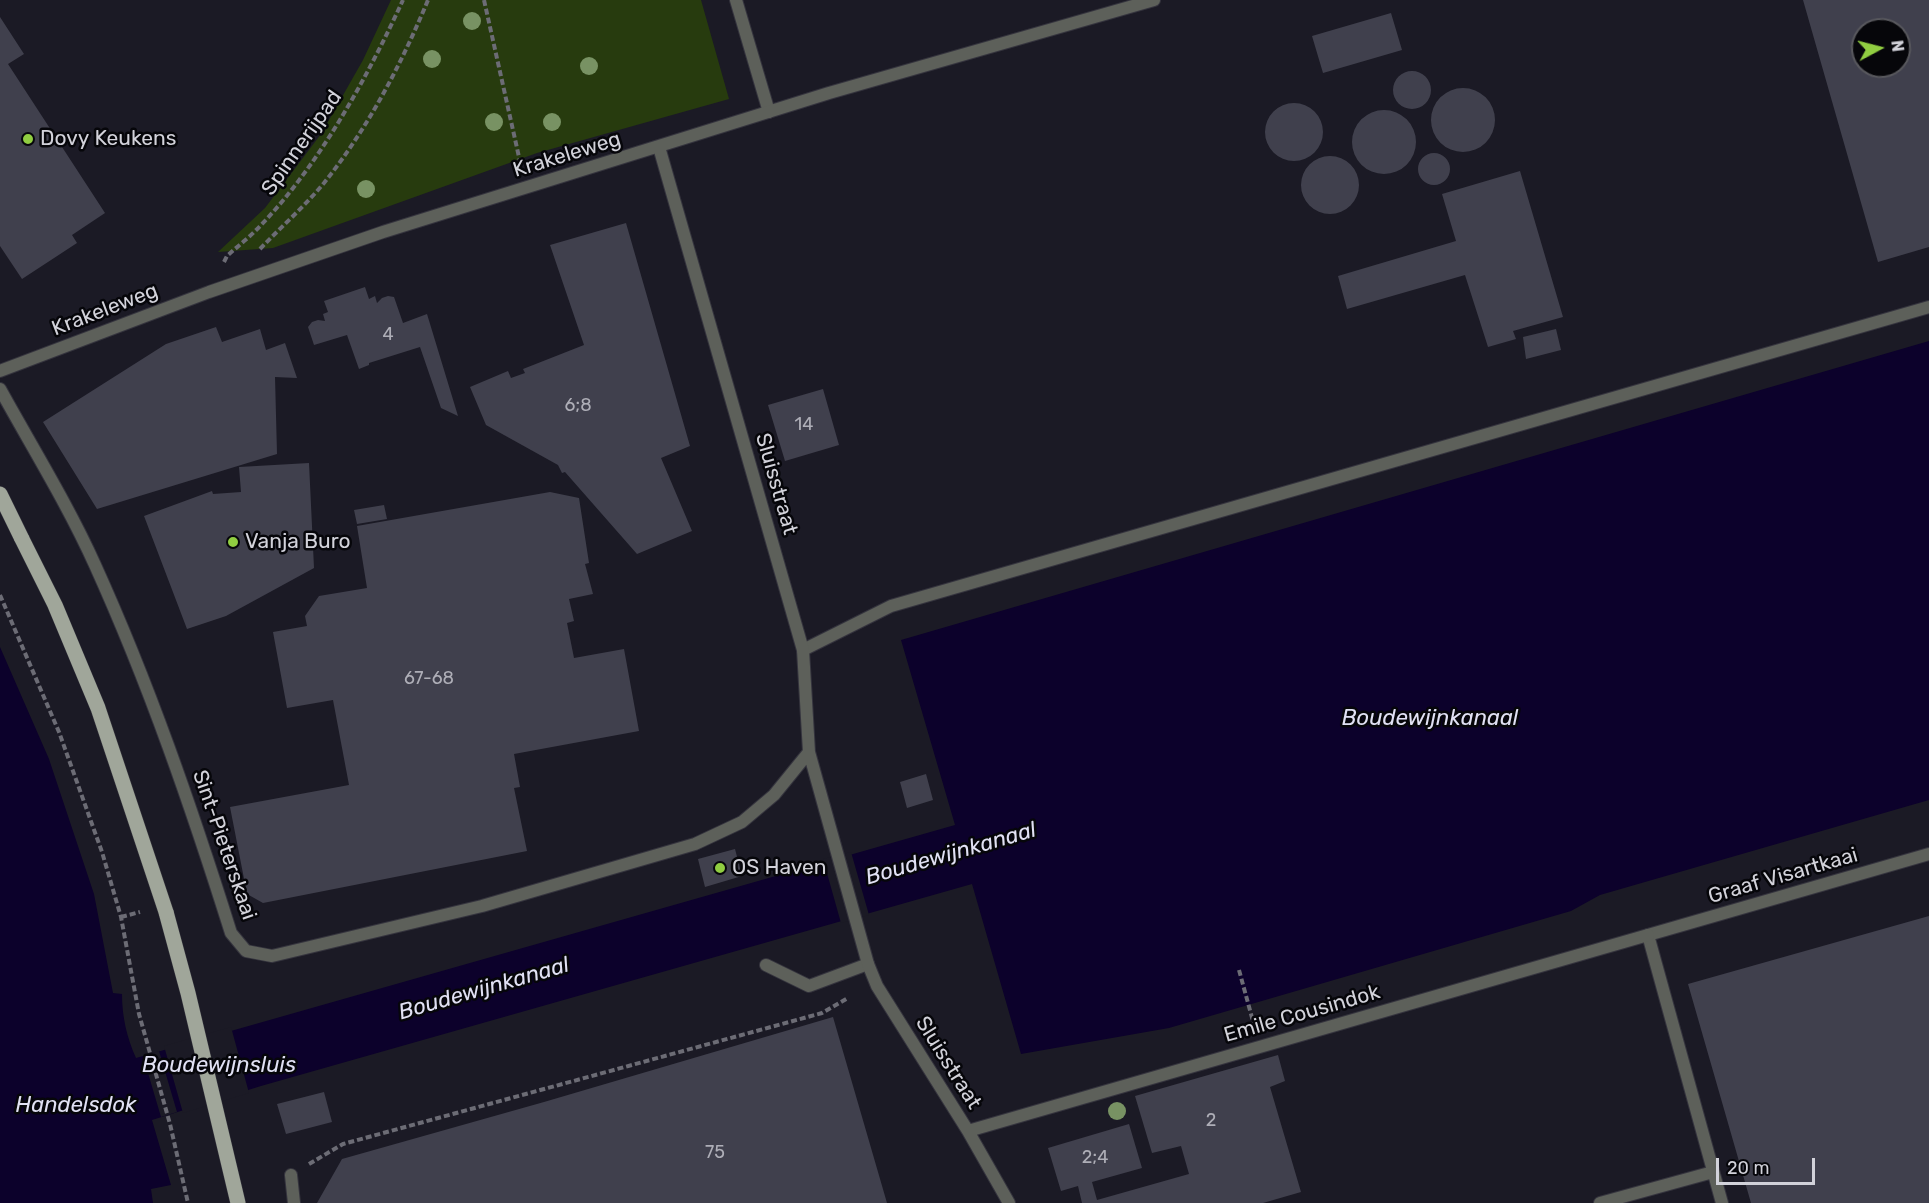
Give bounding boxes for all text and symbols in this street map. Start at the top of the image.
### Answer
north arrow [1851,18,1911,78]
text: N [1887,39,1908,53]
street label: Spinnerijpad [256,85,348,201]
place label: Dovy Keukens [40,126,176,152]
street label: Krakeleweg [510,127,624,183]
marker: Dovy Keukens [21,132,35,146]
street label: Krakeleweg [48,278,162,342]
house number: 4 [382,324,394,346]
house number: 6;8 [564,395,592,417]
house number: 14 [795,414,813,436]
street label: Sluisstraat [749,430,803,538]
place label: Vanja Buro [245,529,350,555]
marker: Vanja Buro [226,535,240,549]
house number: 67-68 [404,668,454,690]
water label: Boudewijnkanaal [1342,706,1518,732]
street label: Sint-Pieterskaai [187,767,261,923]
water label: Boudewijnkanaal [863,817,1039,891]
street label: Graaf Visartkaai [1705,843,1861,909]
place label: OS Haven [732,855,827,881]
marker: OS Haven [713,861,727,875]
water label: Boudewijnkanaal [396,952,572,1026]
street label: Emile Cousindok [1221,980,1383,1048]
street label: Sluisstraat [910,1012,986,1114]
water label: Boudewijnsluis [142,1053,296,1079]
water label: Handelsdok [16,1093,136,1119]
house number: 2 [1206,1110,1216,1132]
house number: 75 [705,1142,725,1164]
scale bar [1719,1146,1818,1184]
house number: 2;4 [1082,1147,1108,1169]
text: 20 m [1727,1157,1769,1179]

